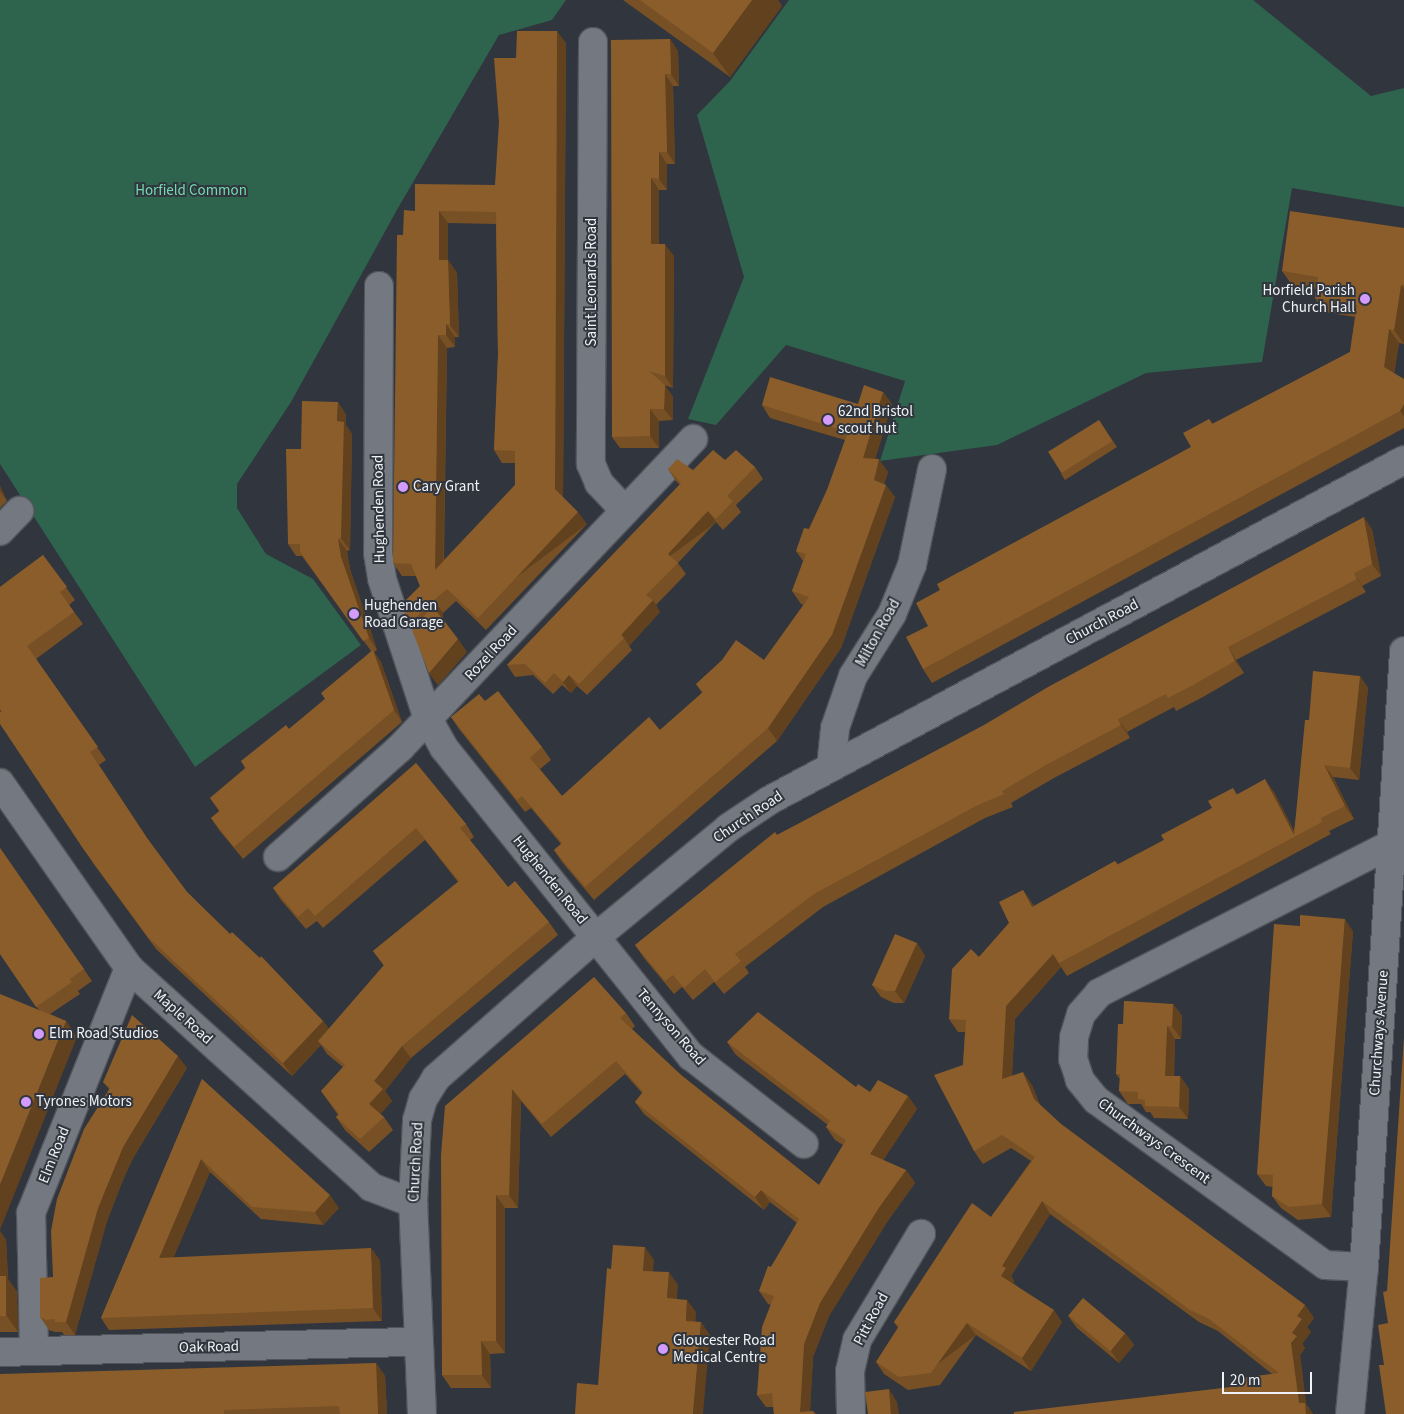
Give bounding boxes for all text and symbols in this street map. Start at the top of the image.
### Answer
park label: Horfield Common [135,182,247,200]
street label: Saint Leonards Road [583,218,601,346]
place label: Horfield Parish Church Hall [1262,281,1355,316]
marker: Horfield Parish Church Hall [1359,293,1371,305]
place label: 62nd Bristol scout hut [838,402,913,437]
marker: 62nd Bristol scout hut [822,414,834,426]
street label: Hughenden Road [369,455,389,563]
place label: Cary Grant [413,478,480,496]
marker: Cary Grant [397,481,409,493]
street label: Church Road [1062,595,1142,649]
place label: Hughenden Road Garage [364,596,443,631]
street label: Milton Road [852,596,904,670]
marker: Hughenden Road Garage [348,608,360,620]
street label: Rozel Road [461,622,521,684]
street label: Church Road [710,787,786,847]
street label: Hughenden Road [509,832,591,928]
street label: Churchways Avenue [1366,970,1392,1096]
street label: Tennyson Road [633,985,709,1069]
street label: Maple Road [150,986,216,1048]
place label: Elm Road Studios [49,1025,159,1043]
marker: Elm Road Studios [33,1028,45,1040]
place label: Tyrones Motors [36,1093,132,1111]
street label: Churchways Crescent [1095,1094,1213,1188]
marker: Tyrones Motors [20,1096,32,1108]
street label: Church Road [405,1122,427,1202]
street label: Elm Road [35,1124,73,1186]
street label: Pitt Road [850,1290,892,1348]
place label: Gloucester Road Medical Centre [673,1331,775,1366]
street label: Oak Road [179,1337,239,1357]
marker: Gloucester Road Medical Centre [657,1343,669,1355]
scale bar [1224,1362,1314,1394]
text: 20 m [1230,1370,1260,1391]

